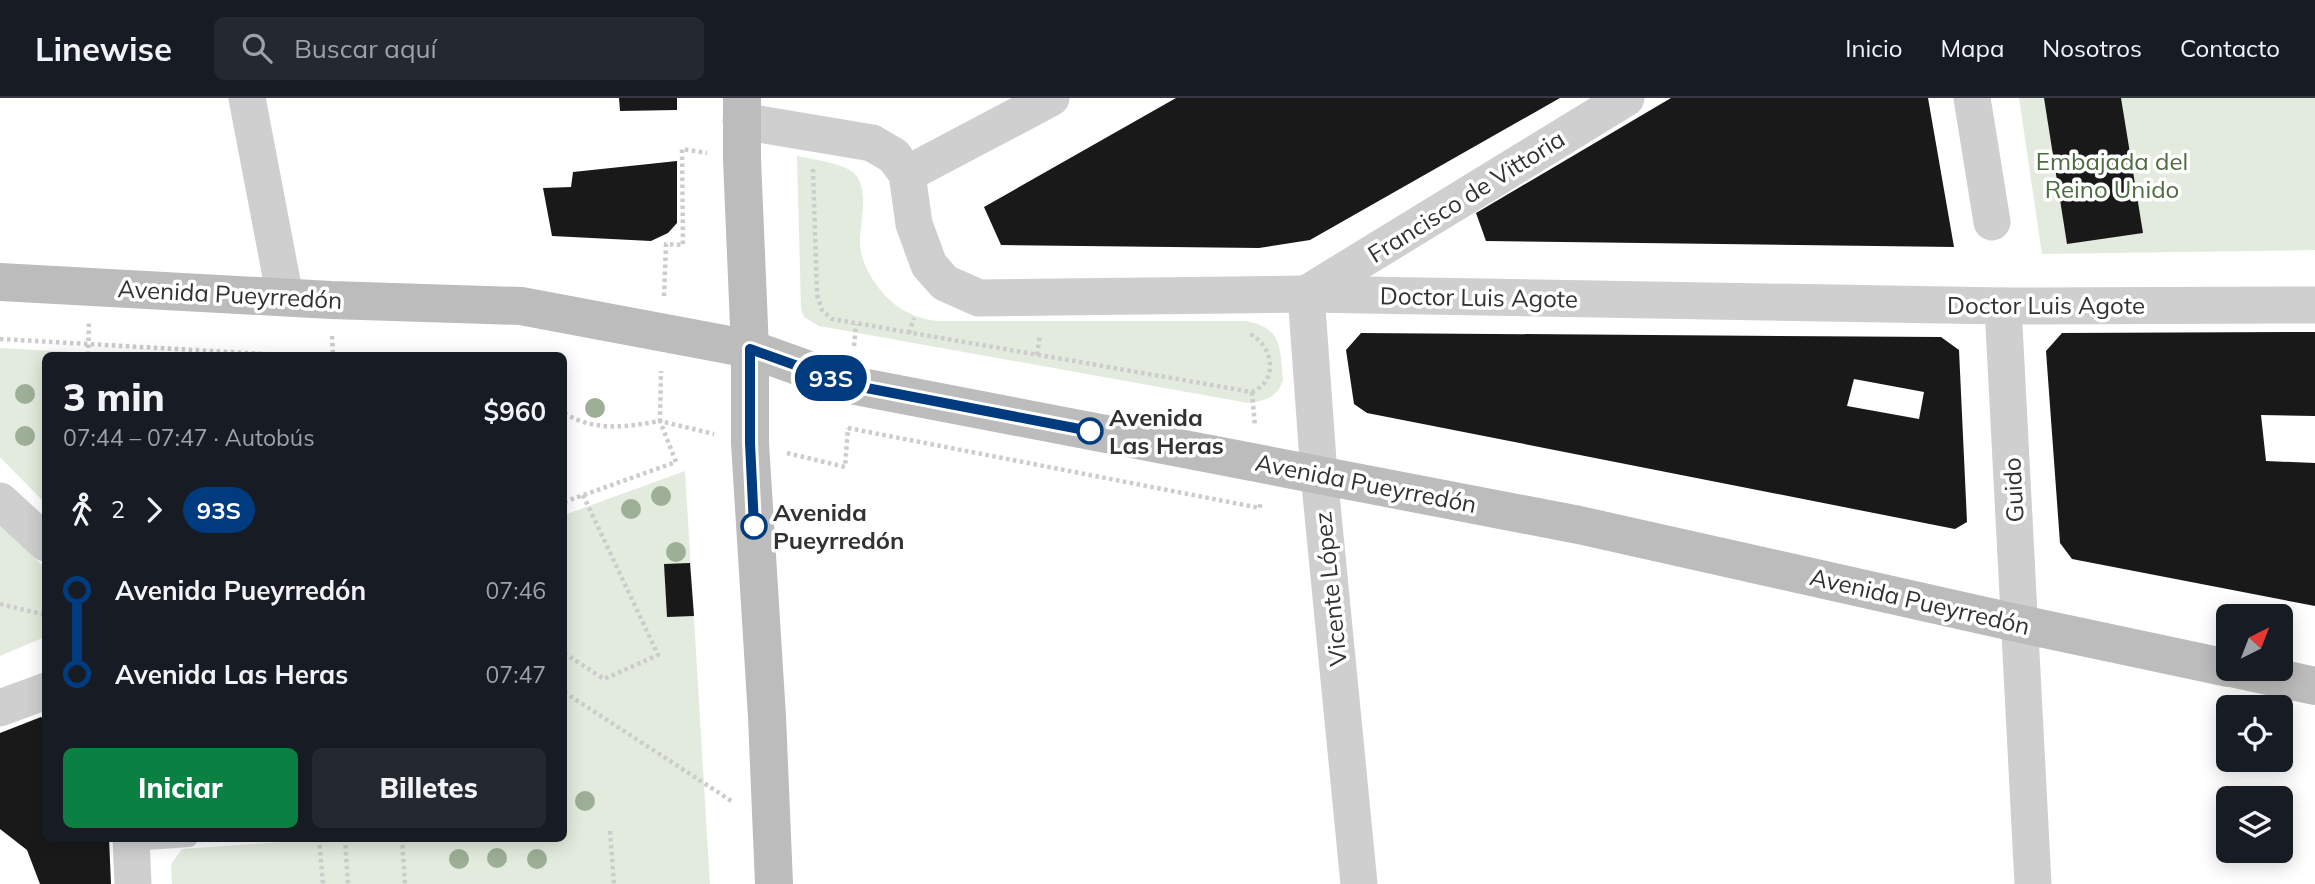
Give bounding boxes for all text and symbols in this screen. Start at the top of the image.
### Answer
search box [214,17,704,80]
text: Linewise [35,28,172,69]
icon: search [238,29,276,67]
text: Buscar aquí [294,32,437,65]
text: Inicio [1845,33,1902,63]
text: Mapa [1940,33,2004,63]
text: Nosotros [2042,33,2142,63]
text: Contacto [2180,33,2280,63]
street label: Francisco de Vittoria [1362,123,1570,269]
park label: Embajada del Reino Unido [2036,146,2188,204]
street label: Avenida Pueyrredón [117,273,343,315]
street label: Doctor Luis Agote [1380,280,1578,314]
street label: Doctor Luis Agote [1947,290,2145,320]
line badge: 93S [791,355,871,401]
text: 93S [809,363,853,393]
text: 3 min [63,373,165,421]
text: $960 [484,395,546,428]
place label: Avenida Las Heras [1109,402,1224,460]
marker: Avenida Las Heras [1077,418,1103,444]
text: 07:44 – 07:47 · Autobús [63,423,315,452]
street label: Avenida Pueyrredón [1253,447,1479,519]
street label: Guido [1996,457,2030,523]
icon: walk [63,491,101,529]
icon: forward [135,491,173,529]
text: 2 [111,495,125,524]
text: 93S [197,495,241,525]
place label: Avenida Pueyrredón [773,497,904,555]
street label: Vicente López [1307,510,1353,668]
marker: Avenida Pueyrredón [741,513,767,539]
street label: Avenida Pueyrredón [1807,561,2033,641]
text: Avenida Pueyrredón [115,574,366,607]
text: 07:46 [486,576,546,605]
north arrow [2216,604,2292,681]
map controls [2216,604,2293,863]
text: Avenida Las Heras [115,658,348,691]
text: 07:47 [486,660,546,689]
button: locate [2216,695,2293,772]
button: Iniciar [63,748,298,828]
button: Billetes [312,748,546,828]
button: layers [2216,786,2293,863]

